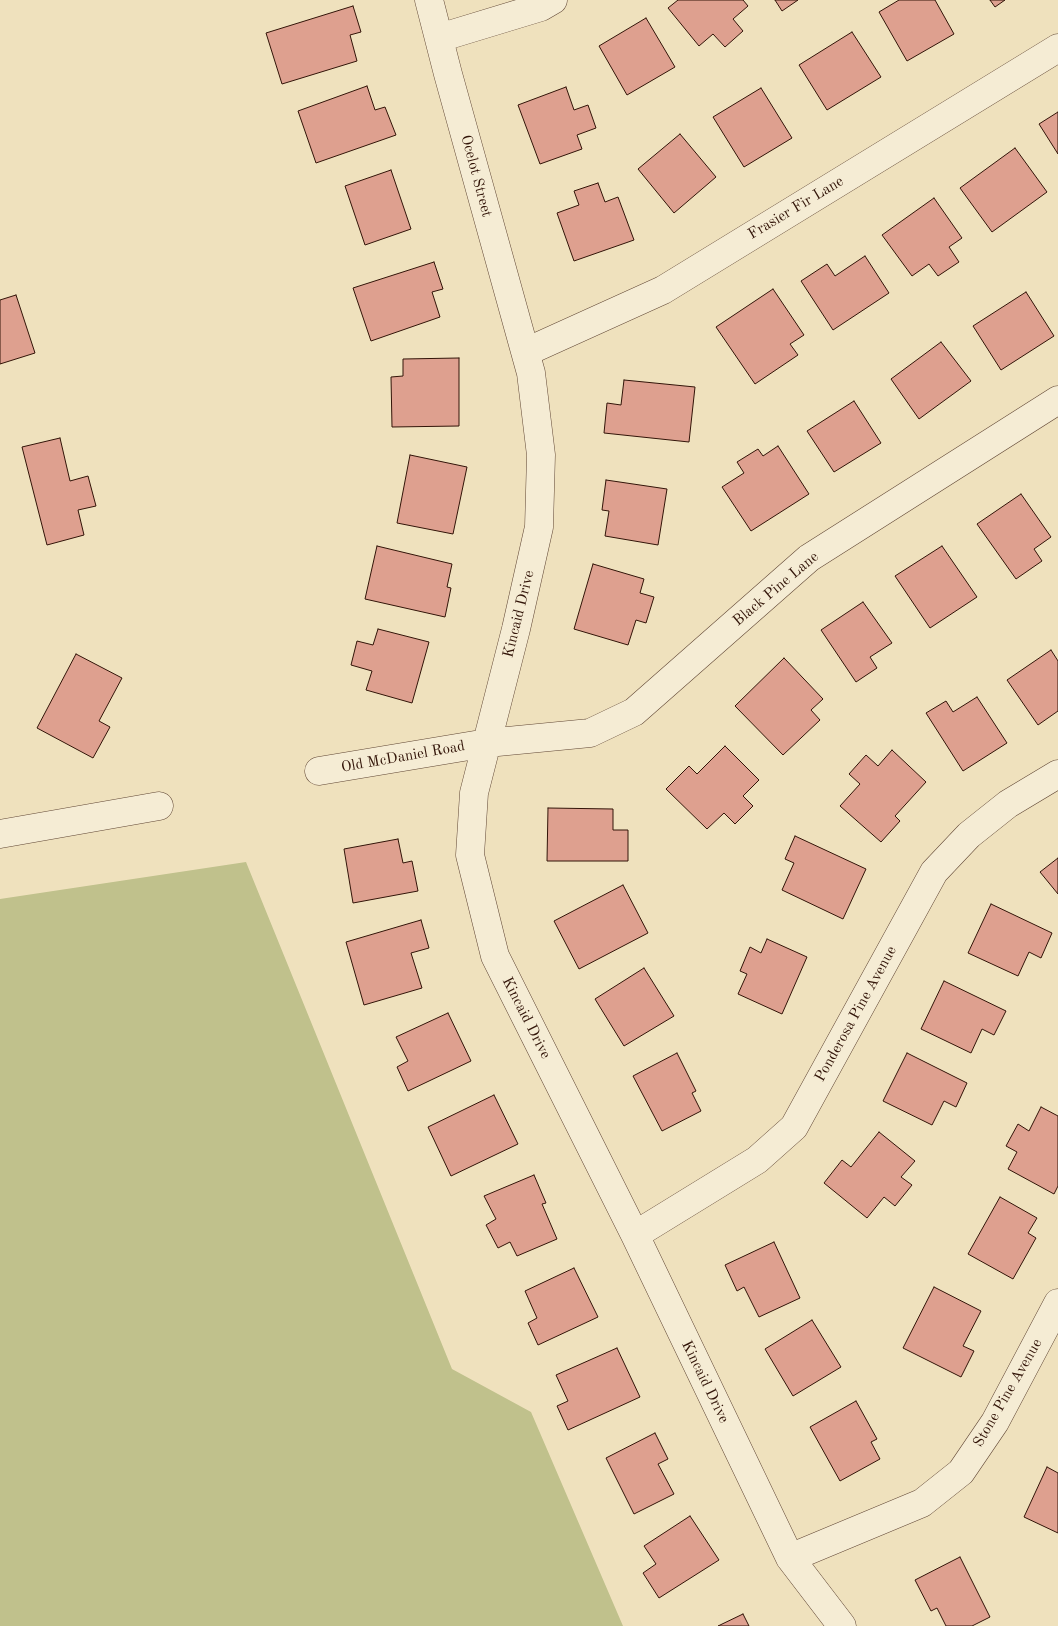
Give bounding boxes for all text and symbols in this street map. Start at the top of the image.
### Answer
street label: Ocelot Street [456,133,496,219]
street label: Frasier Fir Lane [745,172,847,244]
street label: Black Pine Lane [730,548,822,630]
street label: Kincaid Drive [499,568,539,660]
street label: Old McDaniel Road [340,737,466,777]
street label: Ponderosa Pine Avenue [811,943,901,1085]
street label: Kincaid Drive [498,974,554,1062]
street label: Stone Pine Avenue [970,1336,1046,1450]
street label: Kincaid Drive [677,1338,733,1426]

